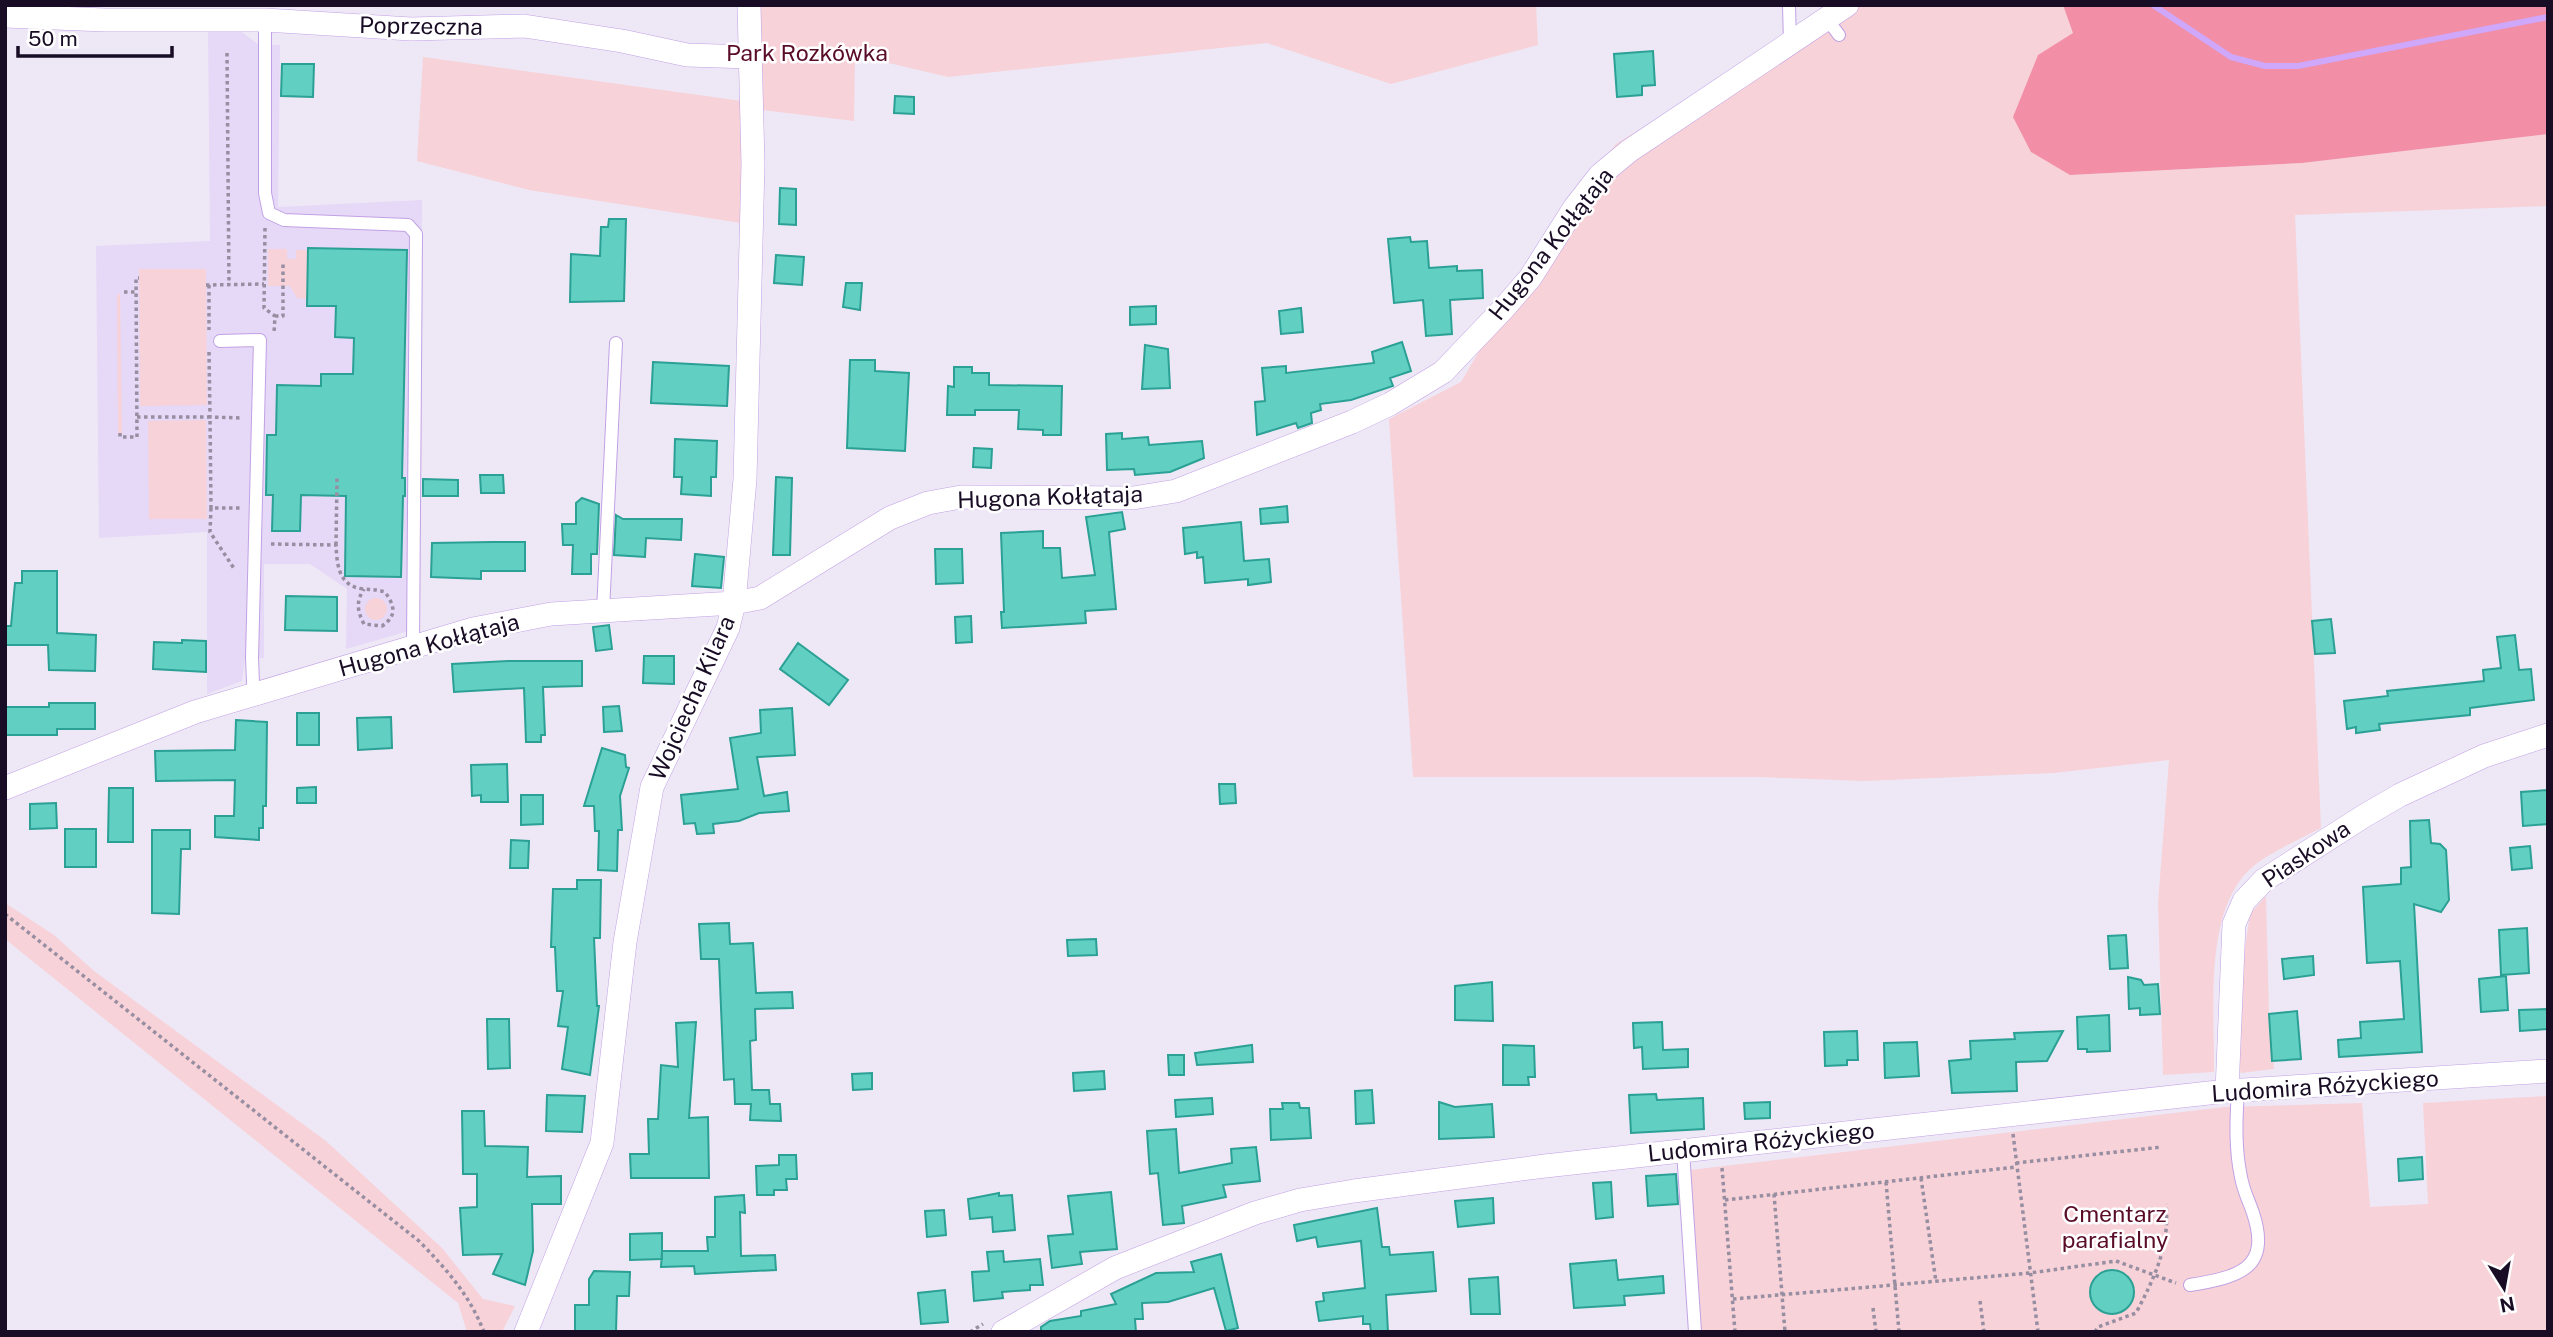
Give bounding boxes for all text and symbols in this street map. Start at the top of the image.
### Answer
street label: Poprzeczna [359,11,483,40]
scale bar [18,14,172,58]
text: 50 m [28,26,78,51]
park label: Park Rozkówka [726,39,888,66]
street label: Hugona Kołłątaja [1483,162,1618,325]
street label: Hugona Kołłątaja [957,480,1143,513]
street label: Hugona Kołłątaja [336,607,522,682]
street label: Wojciecha Kilara [643,611,740,784]
street label: Piaskowa [2257,814,2355,893]
street label: Ludomira Różyckiego [2210,1064,2439,1107]
street label: Ludomira Różyckiego [1646,1116,1876,1167]
park label: Cmentarz parafialny [2062,1200,2168,1253]
north arrow [2469,1253,2539,1323]
text: N [2498,1292,2517,1317]

